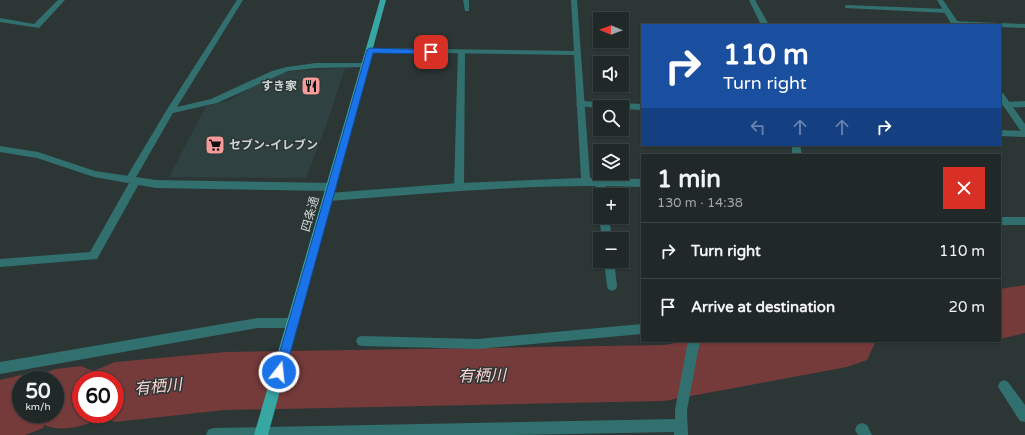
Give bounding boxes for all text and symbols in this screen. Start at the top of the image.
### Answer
north arrow [593,12,629,48]
map controls [593,12,629,268]
pin [414,35,448,69]
text: 110 m [723,38,809,72]
icon: right [657,40,709,92]
icon: arrive [420,41,442,63]
button: sound [593,56,629,92]
text: Turn right [723,72,807,94]
restaurant icon: すき家 [300,75,322,97]
place label: すき家 [261,79,297,93]
button: search [593,100,629,136]
icon: left [747,116,769,138]
icon: ahead [789,116,811,138]
icon: ahead [831,116,853,138]
icon: right [873,116,895,138]
supermarket icon: セブン-イレブン [204,134,226,156]
place label: セブン-イレブン [229,138,318,152]
button: layers [593,144,629,180]
text: 1 min [657,165,721,194]
button: close [943,167,985,209]
button: + [593,188,629,224]
street label: 四条通 [298,195,322,233]
text: 130 m · 14:38 [657,195,743,211]
button: − [593,232,629,268]
icon: right [657,240,679,262]
text: Turn right [691,242,761,260]
text: 110 m [939,242,985,260]
icon: arrive [657,296,679,318]
text: Arrive at destination [691,298,835,316]
text: 20 m [948,298,985,316]
position arrow [258,351,300,393]
water label: 有栖川 [458,366,508,386]
speed limit sign: 60 [72,371,124,423]
water label: 有栖川 [133,374,185,399]
text: 50 [25,380,51,404]
text: km/h [25,401,51,413]

